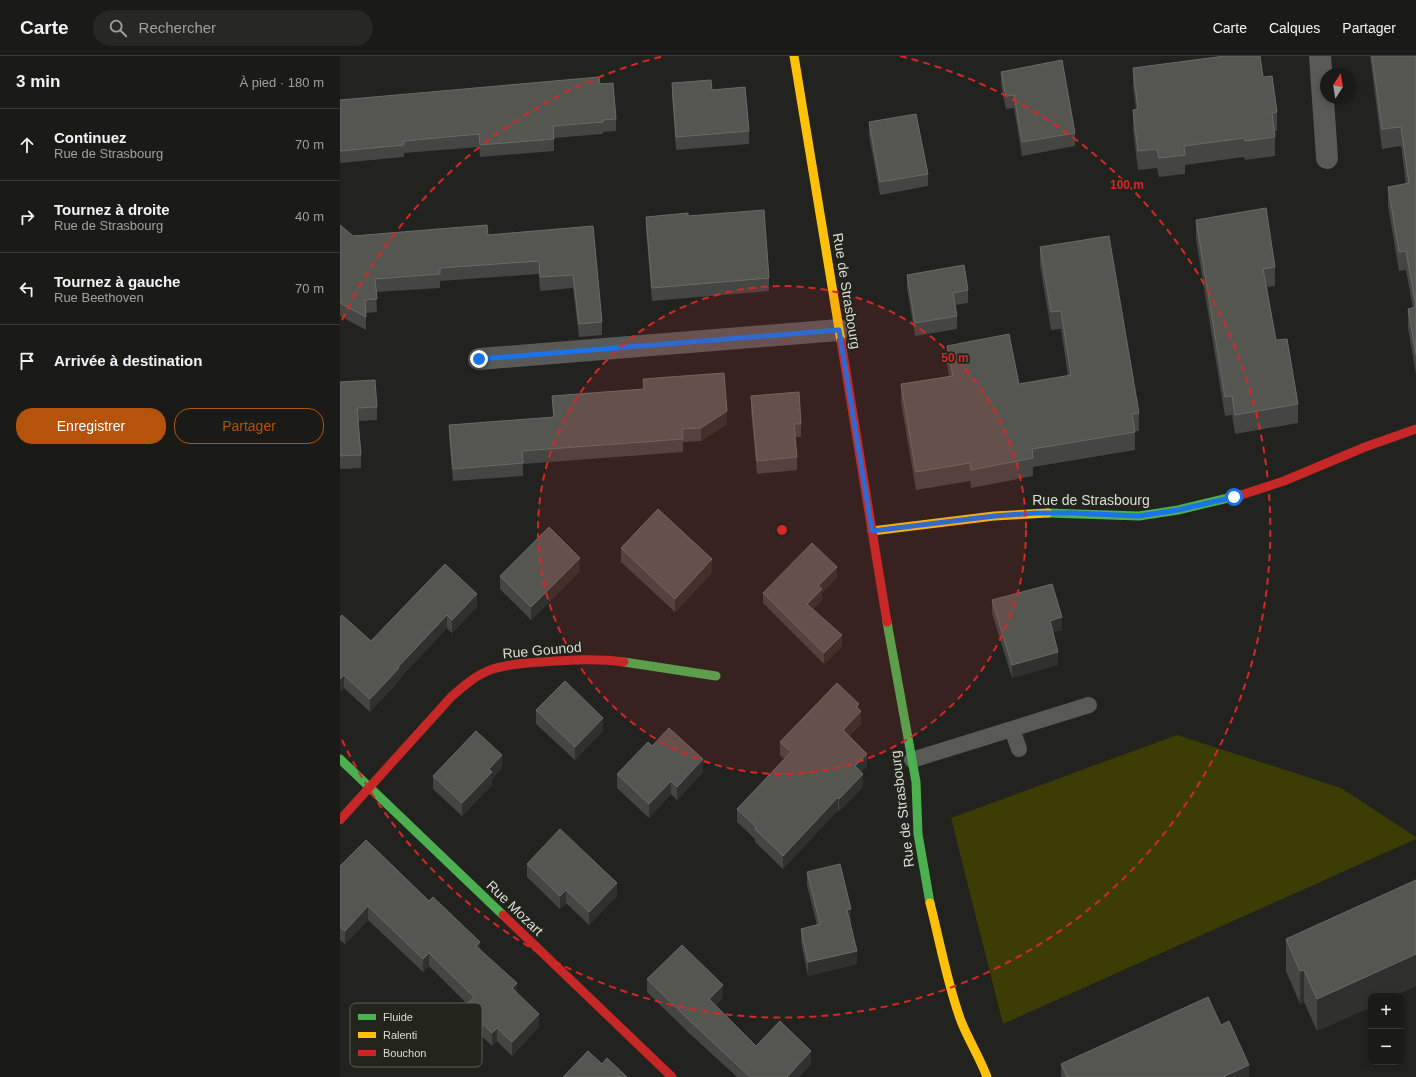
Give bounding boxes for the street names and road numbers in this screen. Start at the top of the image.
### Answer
street label: Rue de Strasbourg [830,232,864,350]
street label: Rue de Strasbourg [1032,492,1150,508]
street label: Rue Gounod [502,639,582,661]
street label: Rue de Strasbourg [887,750,917,868]
street label: Rue Mozart [483,877,547,939]

